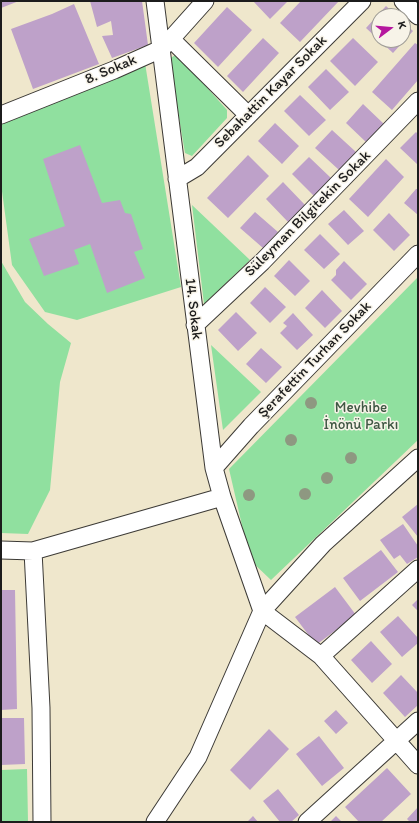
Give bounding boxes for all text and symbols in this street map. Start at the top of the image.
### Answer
north arrow [371,8,411,48]
text: K [395,20,409,30]
street label: Sebahattin Kayar Sokak [211,32,331,152]
street label: 8. Sokak [83,51,139,89]
street label: Süleyman Bilgitekin Sokak [241,147,375,281]
street label: 14. Sokak [180,277,206,341]
street label: Şerafettin Turhan Sokak [254,298,376,422]
park label: Mevhibe İnönü Parkı [324,399,398,434]

